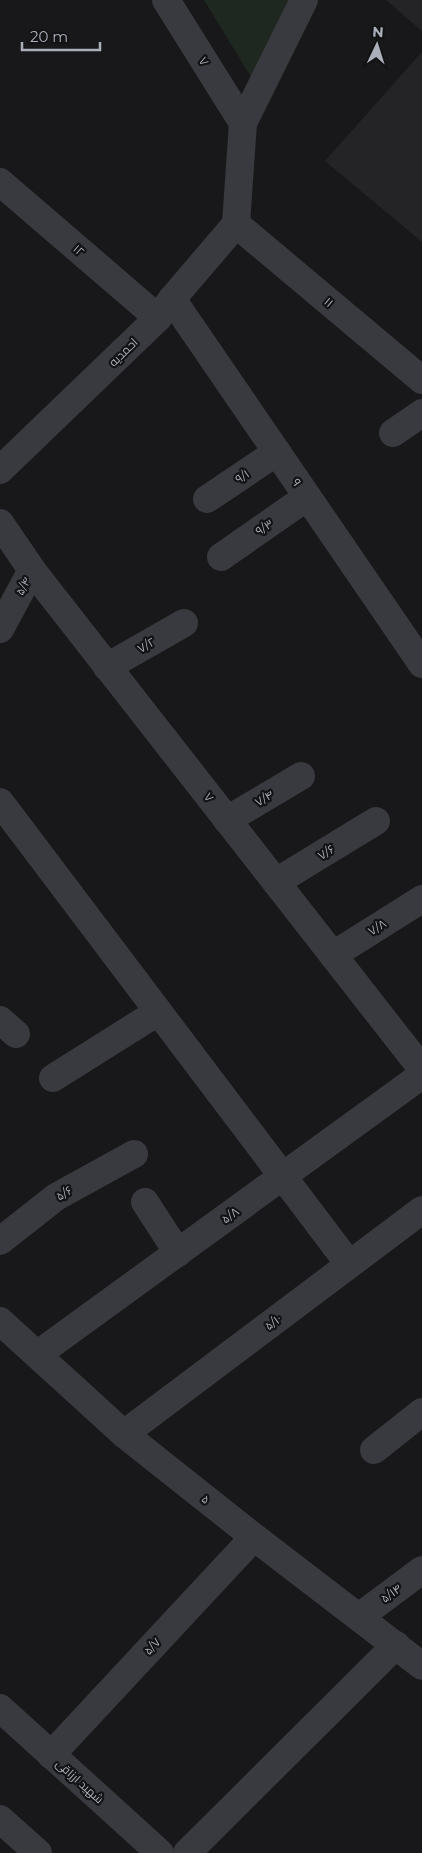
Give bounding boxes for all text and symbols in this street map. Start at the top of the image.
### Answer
scale bar [22,20,100,52]
north arrow [352,20,402,70]
text: N [372,23,384,41]
text: 20 m [30,27,68,46]
street label: ۷ [196,54,213,69]
street label: ۱۲ [70,241,88,259]
street label: ۱۱ [321,294,337,310]
street label: احمدیه [105,335,141,369]
street label: ۹/۱ [232,466,252,486]
street label: ۹ [289,475,305,489]
street label: ۹/۳ [252,516,276,538]
street label: ۵/۴ [12,574,34,598]
street label: ۷/۲ [135,634,157,656]
street label: ۷/۴ [252,787,276,809]
street label: ۷ [201,789,218,805]
street label: ۷/۶ [315,841,337,863]
street label: ۷/۸ [365,915,389,938]
street label: ۵/۶ [53,1182,75,1204]
street label: ۵/۸ [218,1203,242,1226]
street label: ۵/۱۰ [262,1311,284,1333]
street label: ۵ [199,1491,213,1507]
street label: ۵/۱۴ [378,1580,404,1606]
street label: ۵/۷ [140,1634,164,1658]
street label: شهید ارزاقی [53,1756,107,1806]

